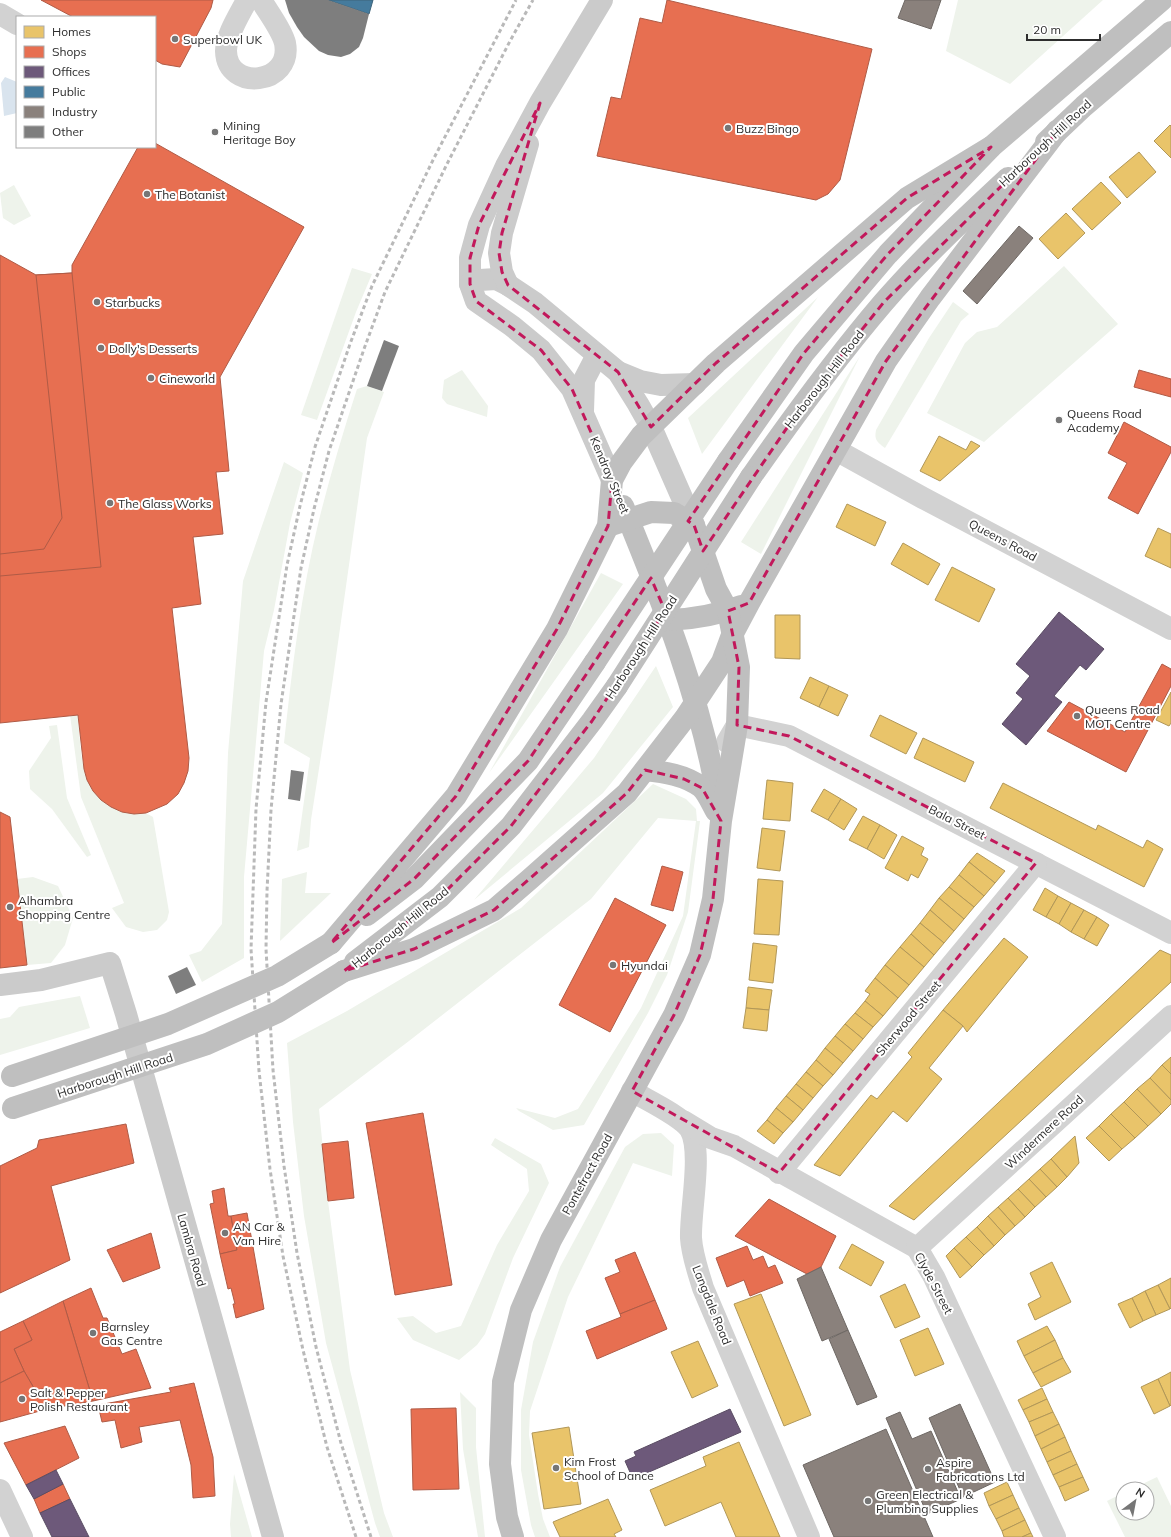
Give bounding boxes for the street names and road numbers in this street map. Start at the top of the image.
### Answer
street label: Harborough Hill Road [996,96,1094,190]
street label: Harborough Hill Road [781,327,867,431]
street label: Kendray Street [587,434,633,516]
street label: Queens Road [966,516,1040,564]
street label: Harborough Hill Road [602,592,680,702]
street label: Bala Street [926,801,988,843]
street label: Harborough Hill Road [348,883,452,971]
street label: Sherwood Street [872,977,944,1059]
street label: Harborough Hill Road [55,1049,175,1101]
street label: Windermere Road [1002,1092,1086,1172]
street label: Pontefract Road [559,1131,615,1217]
street label: Lambra Road [174,1212,210,1288]
street label: Clyde Street [912,1250,956,1316]
street label: Langdale Road [689,1263,735,1347]

